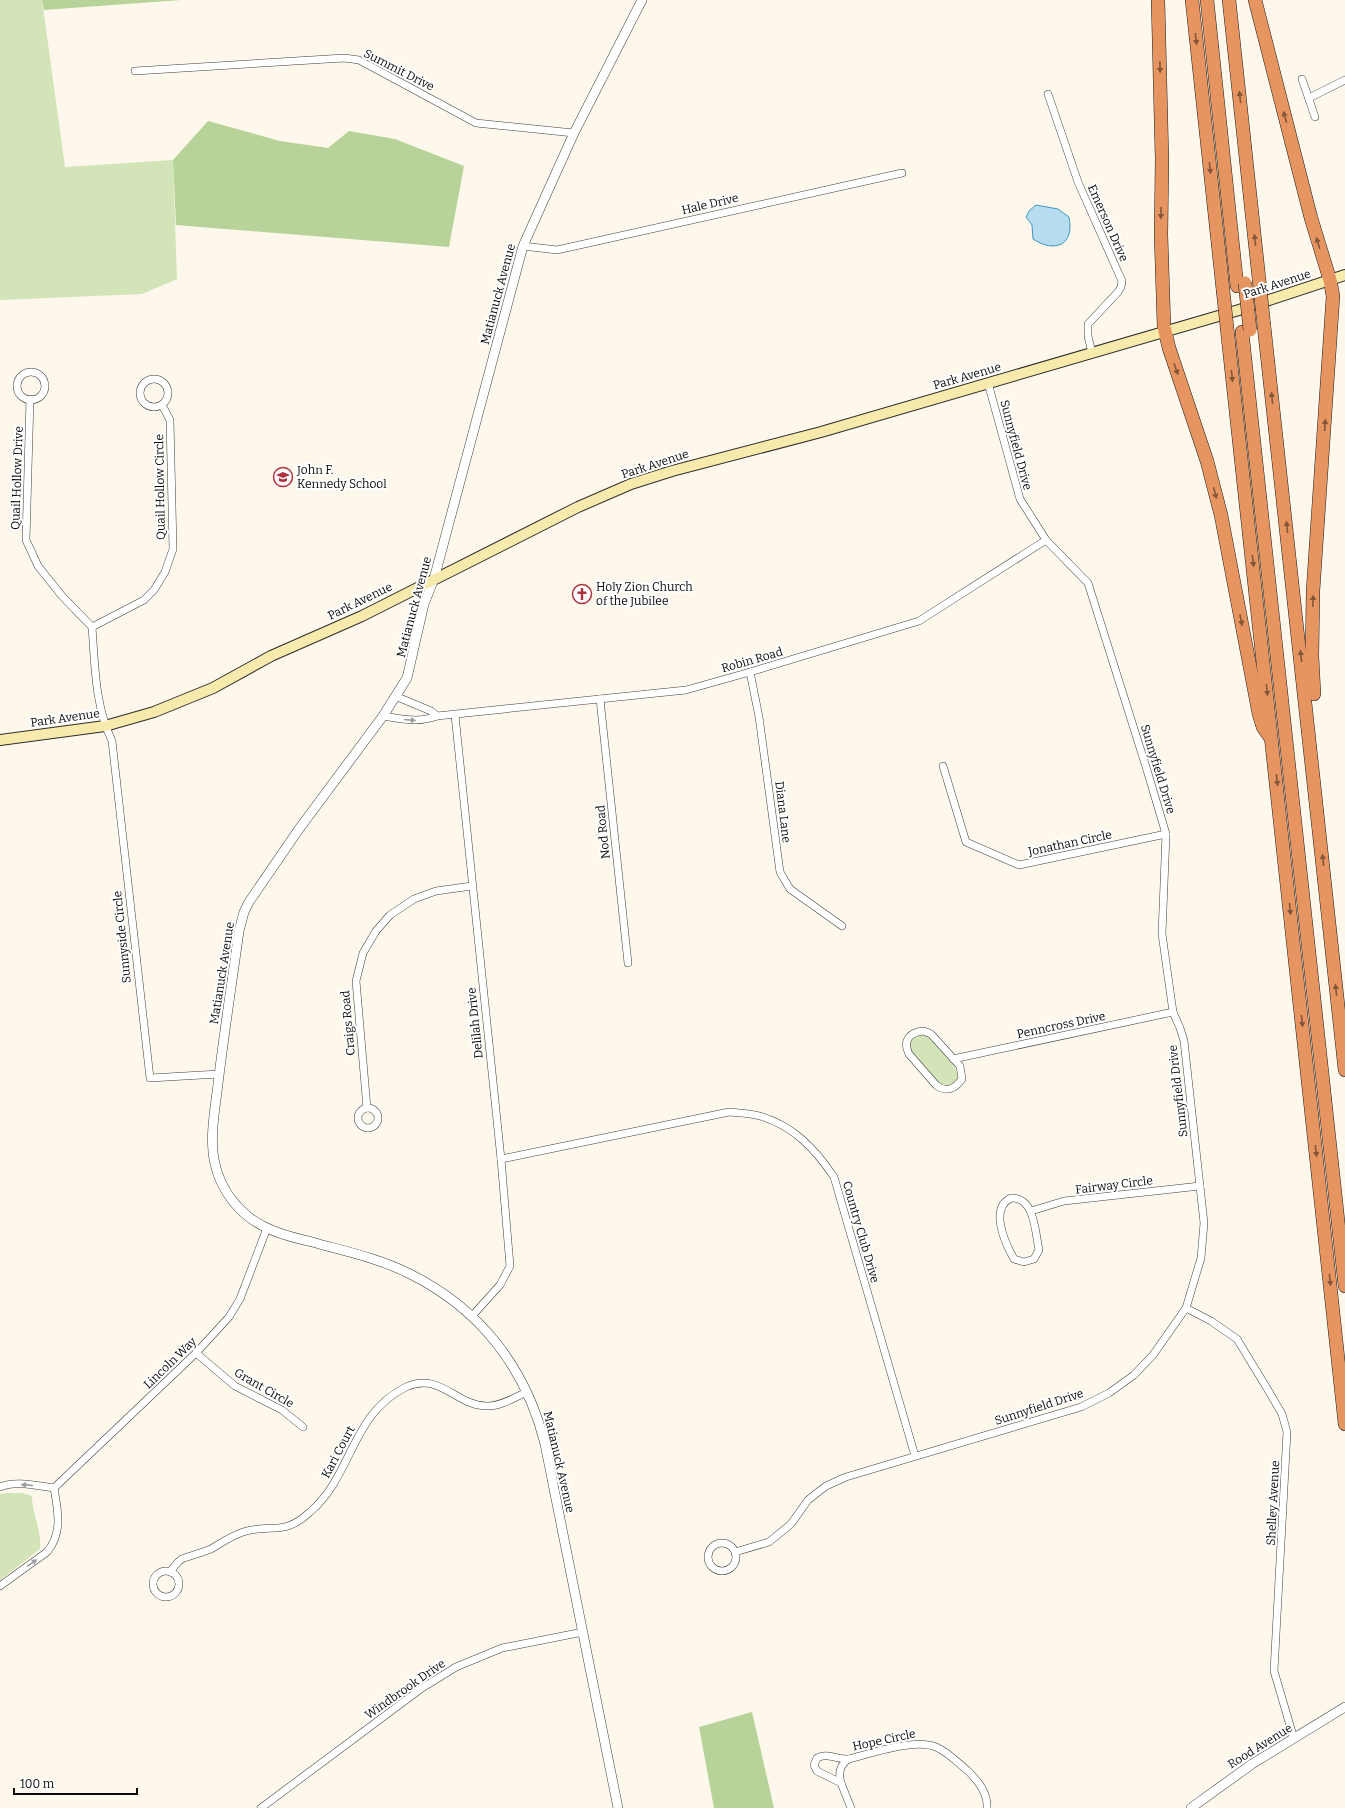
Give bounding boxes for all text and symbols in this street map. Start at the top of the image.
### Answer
one-way arrow [1193,33,1199,45]
street label: Summit Drive [361,46,437,94]
one-way arrow [1156,61,1163,73]
one-way arrow [1237,91,1243,103]
one-way arrow [1282,111,1288,123]
one-way arrow [1207,162,1213,174]
street label: Emerson Drive [1085,182,1131,264]
street label: Hale Drive [680,191,740,217]
one-way arrow [1158,207,1164,220]
one-way arrow [1252,234,1258,246]
one-way arrow [1315,237,1321,249]
street label: Matianuck Avenue [478,242,518,346]
street label: Park Avenue [1242,267,1312,301]
street label: Park Avenue [931,360,1003,392]
one-way arrow [1174,363,1180,375]
one-way arrow [1229,370,1236,382]
one-way arrow [1269,392,1276,404]
street label: Sunnyfield Drive [997,398,1035,492]
one-way arrow [1321,419,1328,431]
street label: Quail Hollow Drive [8,426,26,530]
street label: Quail Hollow Circle [152,434,168,540]
street label: Park Avenue [620,447,690,481]
place label: John F. Kennedy School [296,463,387,491]
school or university icon: John F. Kennedy School [272,466,294,488]
one-way arrow [1213,486,1219,499]
one-way arrow [1283,521,1290,533]
street label: Matianuck Avenue [394,555,434,659]
one-way arrow [1250,555,1256,567]
street label: Park Avenue [326,579,394,623]
place label: Holy Zion Church of the Jubilee [596,580,693,608]
church icon: Holy Zion Church of the Jubilee [571,583,593,605]
one-way arrow [1310,594,1316,607]
one-way arrow [1238,614,1244,626]
street label: Robin Road [720,645,784,675]
one-way arrow [1298,650,1304,662]
one-way arrow [1264,684,1270,696]
street label: Park Avenue [29,706,101,730]
one-way arrow [404,716,416,723]
street label: Sunnyfield Drive [1138,723,1178,815]
one-way arrow [1273,774,1280,786]
street label: Diana Lane [772,780,794,844]
street label: Nod Road [593,804,613,860]
street label: Jonathan Circle [1026,827,1113,859]
one-way arrow [1319,854,1326,866]
street label: Sunnyside Circle [110,890,134,984]
one-way arrow [1287,903,1294,915]
street label: Matianuck Avenue [207,921,237,1025]
one-way arrow [1333,984,1340,996]
street label: Delilah Drive [464,987,486,1059]
street label: Craigs Road [338,990,358,1056]
street label: Penncross Drive [1015,1009,1107,1041]
one-way arrow [1299,1015,1306,1028]
street label: Sunnyfield Drive [1165,1044,1191,1138]
one-way arrow [1313,1145,1319,1157]
street label: Fairway Circle [1074,1173,1154,1197]
street label: Country Club Drive [840,1180,882,1284]
one-way arrow [1326,1274,1333,1286]
street label: Lincoln Way [141,1334,200,1392]
street label: Grant Circle [232,1365,296,1411]
street label: Sunnyfield Drive [993,1386,1085,1428]
street label: Matianuck Avenue [541,1410,577,1514]
street label: Kari Court [318,1423,358,1480]
street label: Shelley Avenue [1264,1460,1282,1546]
one-way arrow [21,1481,33,1488]
one-way arrow [27,1559,37,1567]
street label: Windbrook Drive [362,1656,448,1722]
street label: Rood Avenue [1225,1721,1295,1771]
street label: Hope Circle [851,1726,917,1754]
scale bar [14,1770,137,1796]
text: 100 m [20,1777,55,1791]

